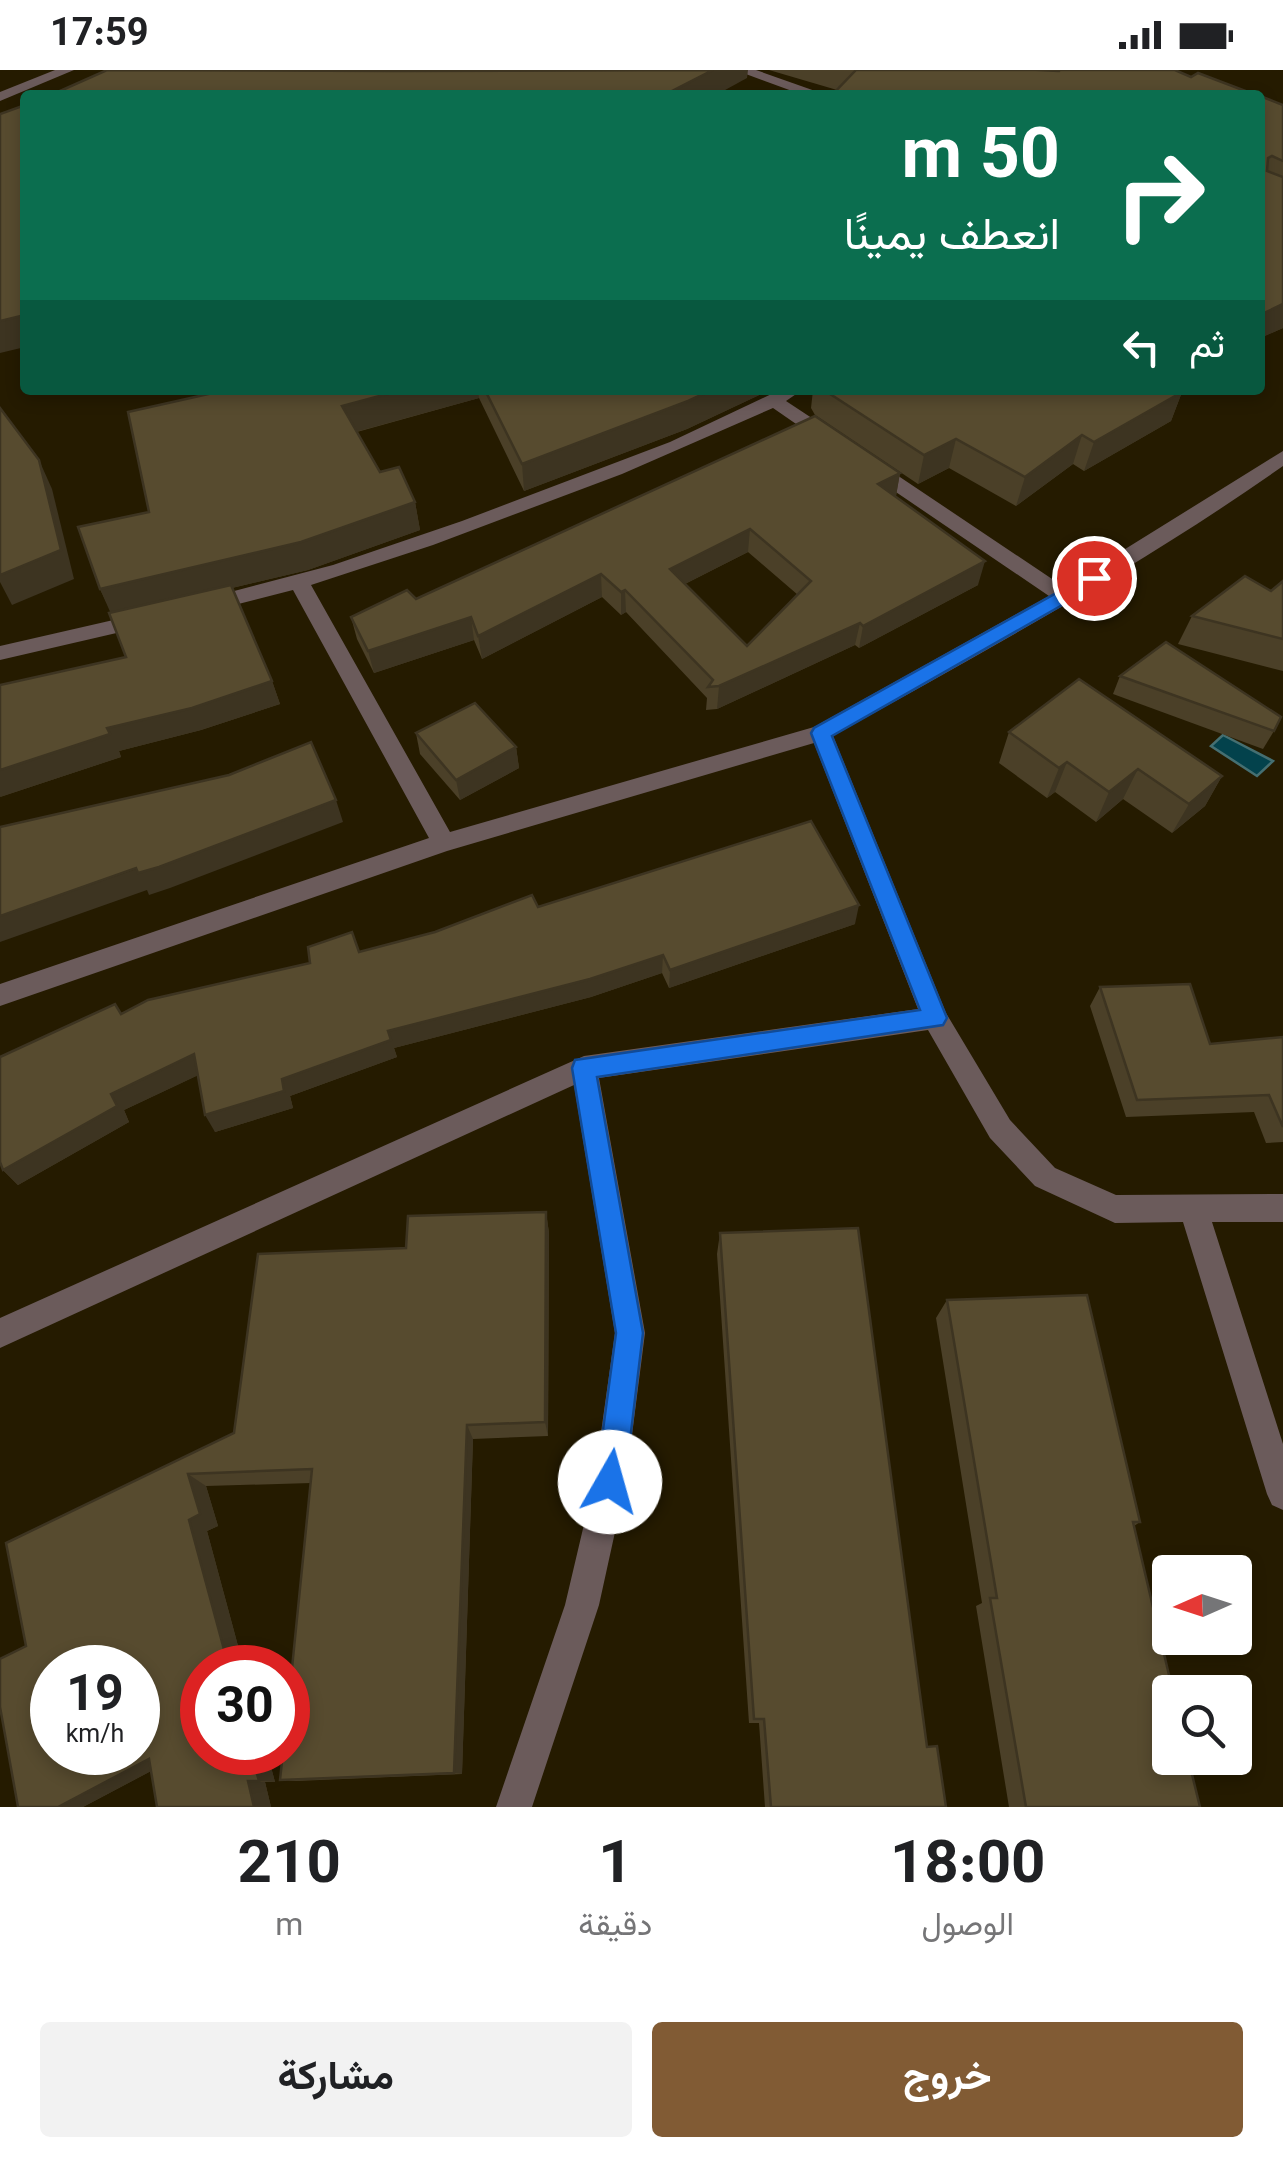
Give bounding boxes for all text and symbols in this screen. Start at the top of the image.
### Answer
text: 17:59 [50,6,149,65]
text: 50 m [901,105,1060,215]
icon: right [1095,130,1225,260]
text: انعطف يمينًا [844,203,1060,273]
text: ثم [1189,318,1225,377]
icon: left [1114,320,1169,375]
pin [1052,536,1137,621]
icon: arrive [1067,551,1122,606]
position arrow [558,1430,662,1534]
north arrow [1152,1555,1252,1655]
map controls [1152,1555,1252,1775]
speed limit sign: 30 [180,1645,310,1775]
text: 19 [66,1659,124,1737]
button: search [1152,1675,1252,1775]
text: km/h [66,1716,124,1755]
text: 210 [238,1820,341,1914]
text: 1 [598,1820,633,1914]
text: 18:00 [890,1820,1046,1914]
text: m [275,1902,303,1952]
text: دقيقة [578,1902,652,1952]
text: الوصول [922,1902,1014,1952]
button: مشاركة [40,2022,632,2137]
button: خروج [652,2022,1243,2137]

